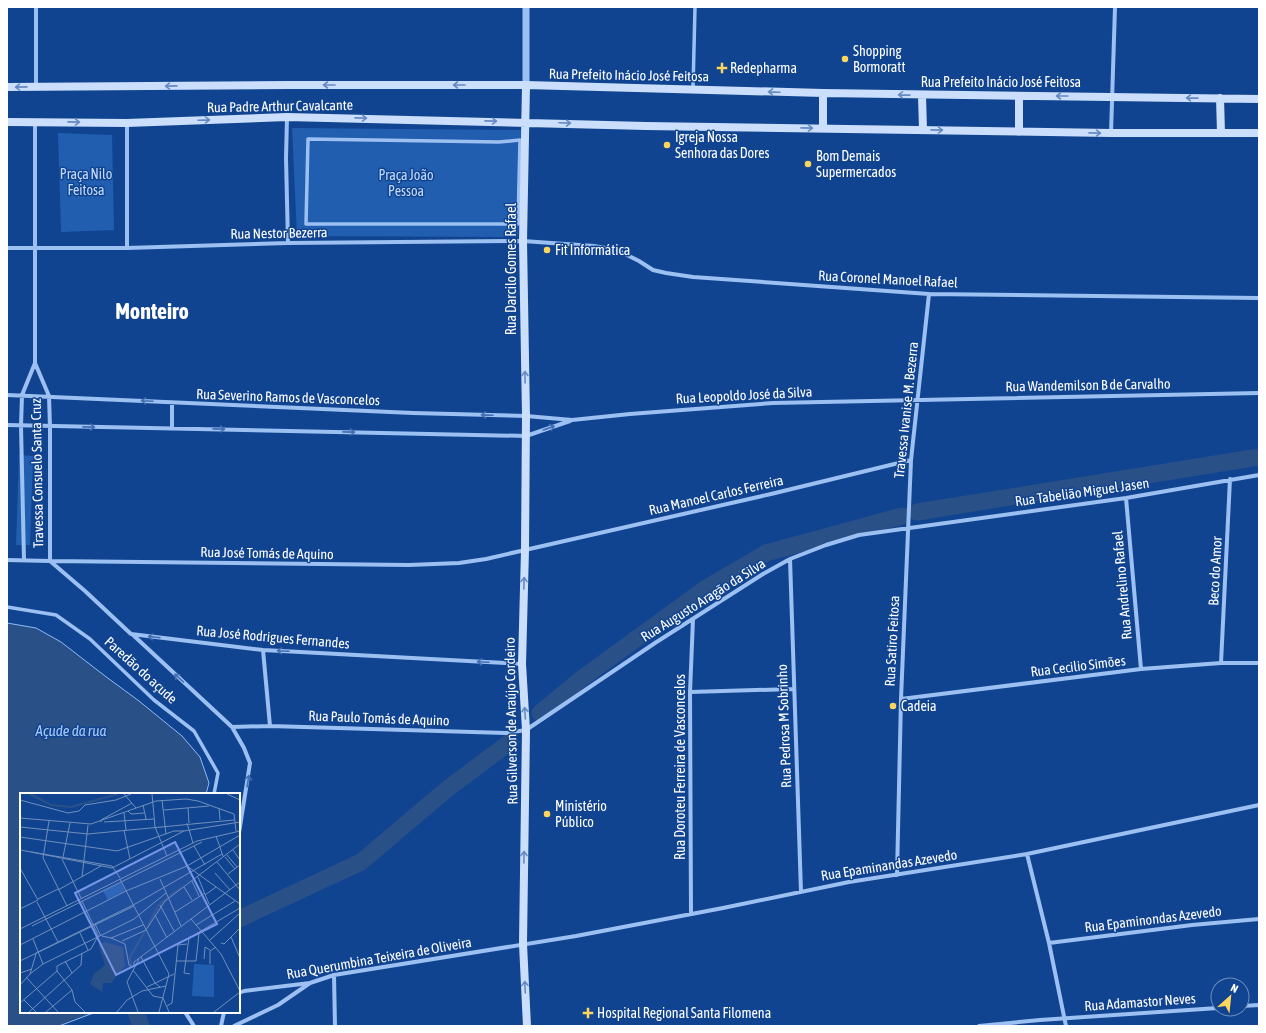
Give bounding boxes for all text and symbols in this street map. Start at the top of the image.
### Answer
place label: Shopping Bormoratt [853,43,905,75]
marker: Shopping Bormoratt [840,54,850,64]
place label: Redepharma [730,60,797,76]
marker: Redepharma [717,63,727,73]
street label: Rua Prefeito Inácio José Feitosa [549,66,709,84]
street label: Rua Prefeito Inácio José Feitosa [921,74,1081,90]
one-way arrow [323,81,336,89]
one-way arrow [453,81,466,89]
one-way arrow [15,83,28,91]
one-way arrow [165,83,178,90]
one-way arrow [768,88,781,96]
one-way arrow [898,91,911,99]
one-way arrow [1056,92,1069,100]
one-way arrow [1186,94,1199,101]
street label: Rua Padre Arthur Cavalcante [207,97,353,115]
one-way arrow [354,115,367,122]
one-way arrow [197,116,210,124]
one-way arrow [484,117,497,125]
one-way arrow [67,118,80,126]
one-way arrow [558,120,571,127]
one-way arrow [800,124,813,132]
one-way arrow [930,126,943,134]
place label: Igreja Nossa Senhora das Dores [675,129,770,161]
one-way arrow [1088,129,1101,137]
marker: Igreja Nossa Senhora das Dores [662,140,672,150]
place label: Bom Demais Supermercados [816,148,896,180]
marker: Bom Demais Supermercados [803,159,813,169]
park label: Praça Nilo Feitosa [60,166,112,198]
park label: Praça João Pessoa [379,167,433,199]
street label: Rua Darcilo Gomes Rafael [503,203,519,335]
street label: Rua Nestor Bezerra [230,224,328,242]
place label: Fit Informática [555,242,630,258]
marker: Fit Informática [542,245,552,255]
street label: Rua Coronel Manoel Rafael [818,267,958,291]
district label: Monteiro [115,298,189,324]
street label: Travessa Ivanise M. Bezerra [891,341,921,479]
one-way arrow [521,371,529,384]
street label: Rua Wandemilson B de Carvalho [1005,376,1171,394]
street label: Rua Leopoldo José da Silva [675,383,813,407]
street label: Rua Severino Ramos de Vasconcelos [196,386,380,408]
street label: Travessa Consuelo Santa Cruz [28,398,46,548]
one-way arrow [141,398,154,405]
one-way arrow [481,412,494,419]
one-way arrow [82,423,95,431]
one-way arrow [542,424,554,432]
one-way arrow [212,425,225,433]
one-way arrow [342,428,355,436]
street label: Rua Manoel Carlos Ferreira [647,472,785,518]
street label: Rua Tabelião Miguel Jasen [1014,475,1150,509]
street label: Rua Andrelino Rafael [1109,530,1135,640]
street label: Beco do Amor [1205,535,1225,606]
street label: Rua José Tomás de Aquino [200,544,334,562]
street label: Rua Augusto Aragão da Silva [638,555,768,645]
one-way arrow [521,577,528,590]
street label: Rua Satiro Feitosa [882,595,902,687]
street label: Rua José Rodrigues Fernandes [196,622,350,652]
street label: Paredão do açude [102,633,180,707]
one-way arrow [148,633,161,640]
street label: Rua Gilverson de Araújo Cordeiro [502,637,520,805]
one-way arrow [277,647,290,655]
street label: Rua Cecilio Simões [1030,652,1127,680]
one-way arrow [477,658,490,665]
street label: Rua Pedrosa M Sobrinho [774,664,794,788]
one-way arrow [175,674,185,683]
street label: Rua Doroteu Ferreira de Vasconcelos [672,674,688,860]
place label: Cadeia [901,698,937,714]
marker: Cadeia [888,701,898,711]
one-way arrow [522,707,529,720]
street label: Rua Paulo Tomás de Aquino [308,708,450,728]
water label: Açude da rua [35,722,106,739]
one-way arrow [244,774,252,787]
inset map [20,793,240,1013]
place label: Ministério Público [555,798,607,830]
marker: Ministério Público [542,809,552,819]
street label: Rua Epaminandas Azevedo [820,846,958,884]
one-way arrow [520,851,528,864]
street label: Rua Epaminondas Azevedo [1084,903,1222,935]
street label: Rua Querumbina Teixeira de Oliveira [285,934,473,982]
north arrow [1210,977,1250,1017]
one-way arrow [521,981,528,994]
text: N [1229,981,1240,995]
street label: Rua Adamastor Neves [1084,990,1196,1014]
place label: Hospital Regional Santa Filomena [597,1005,771,1021]
marker: Hospital Regional Santa Filomena [582,1007,594,1019]

